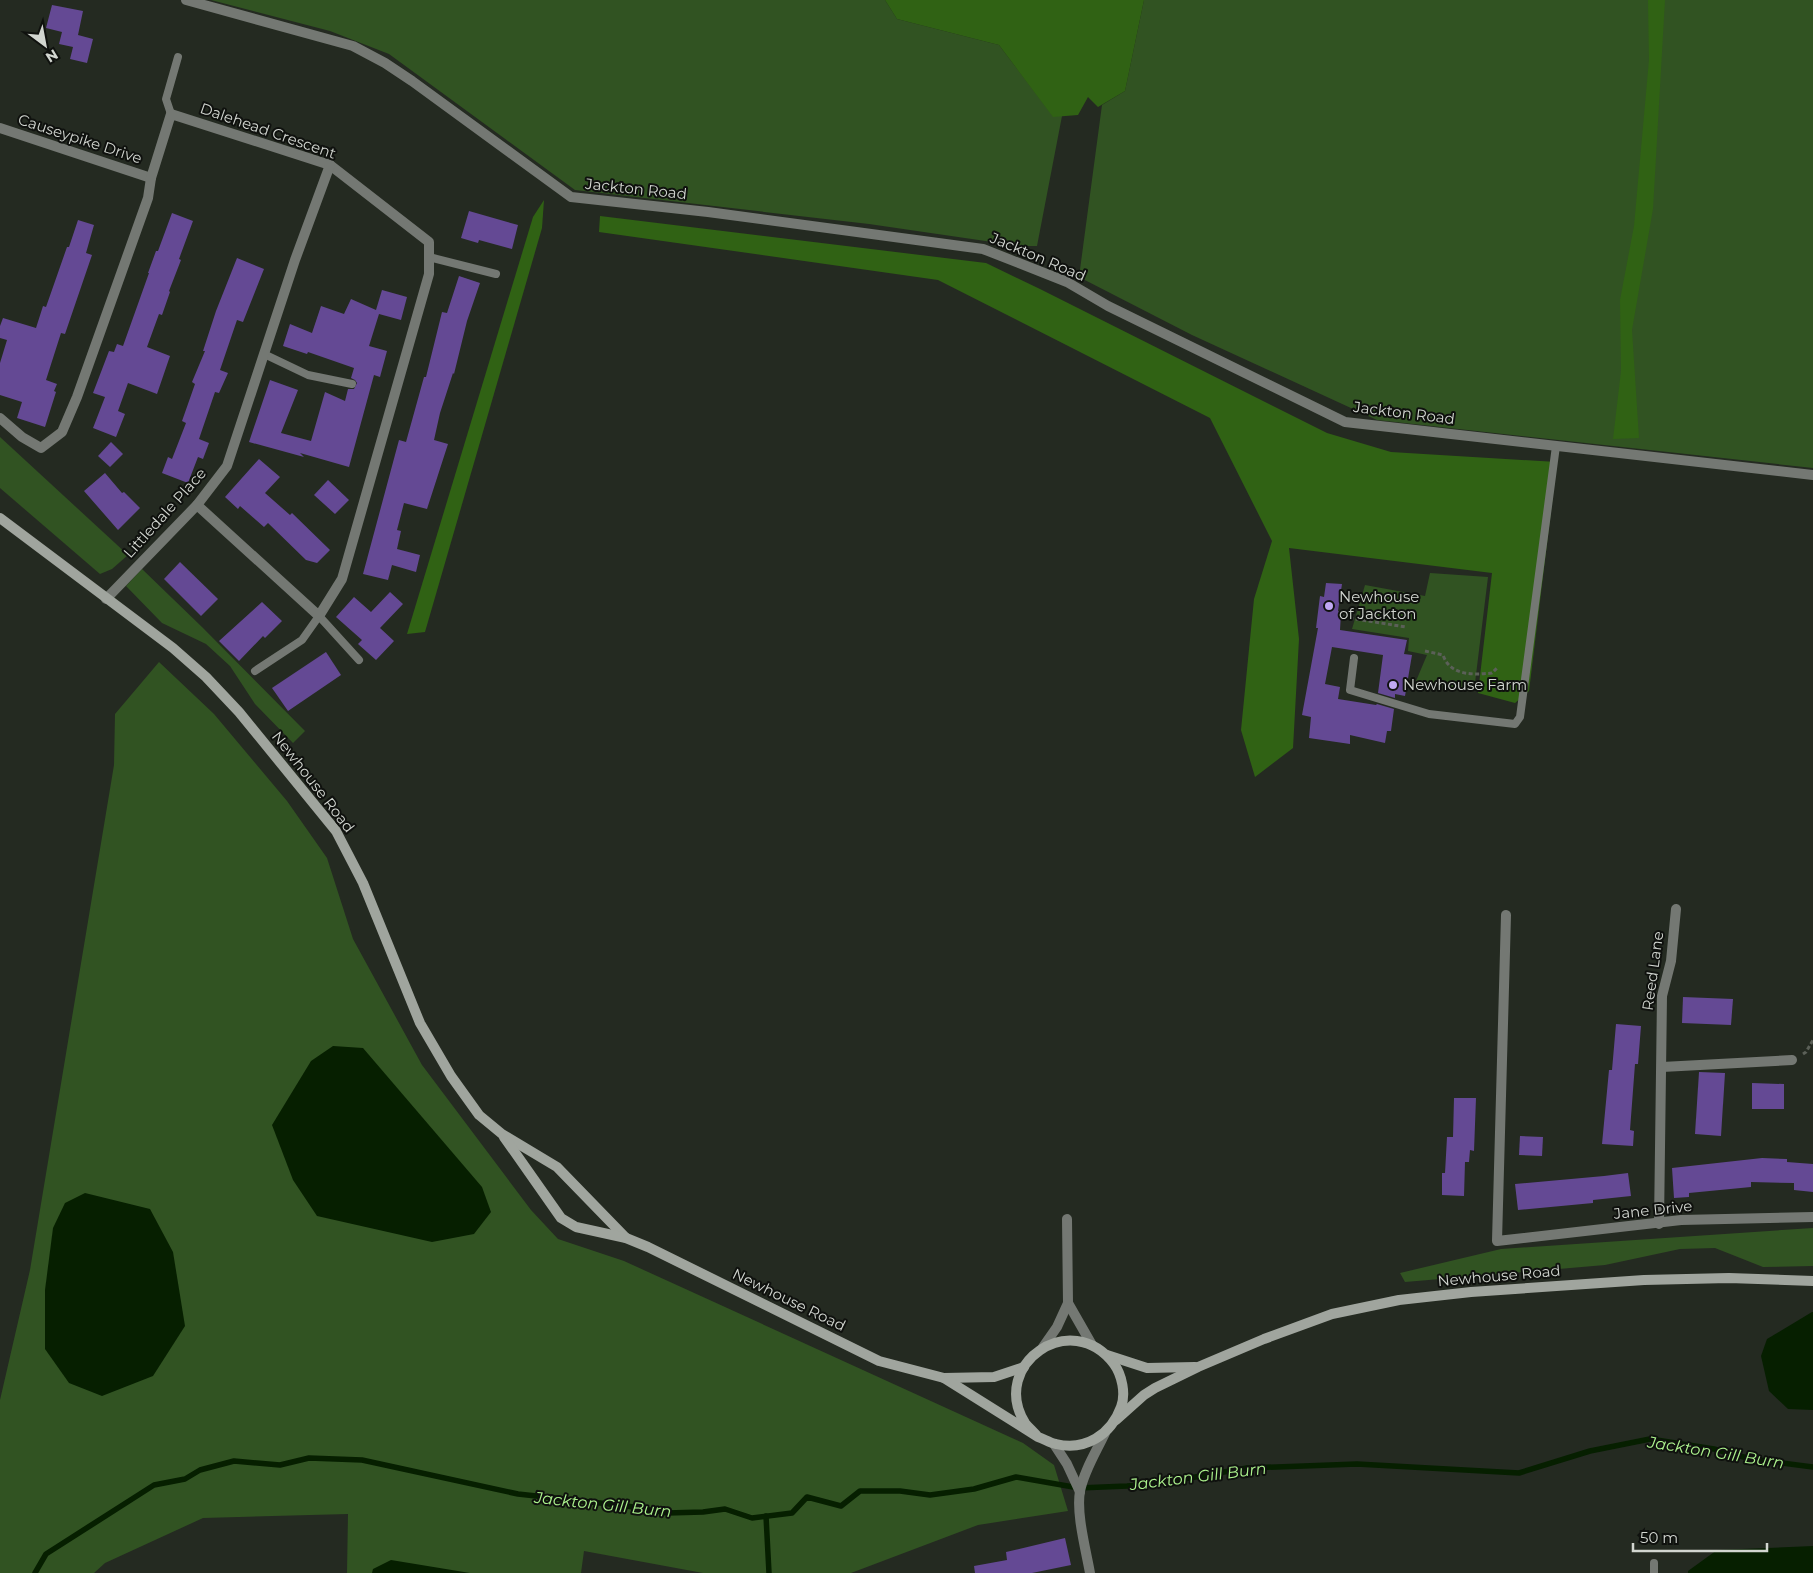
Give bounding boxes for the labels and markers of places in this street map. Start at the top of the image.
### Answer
place label: Newhouse of Jackton [1339,587,1419,623]
marker: Newhouse of Jackton [1323,600,1335,612]
place label: Newhouse Farm [1403,675,1527,694]
marker: Newhouse Farm [1387,679,1399,691]

